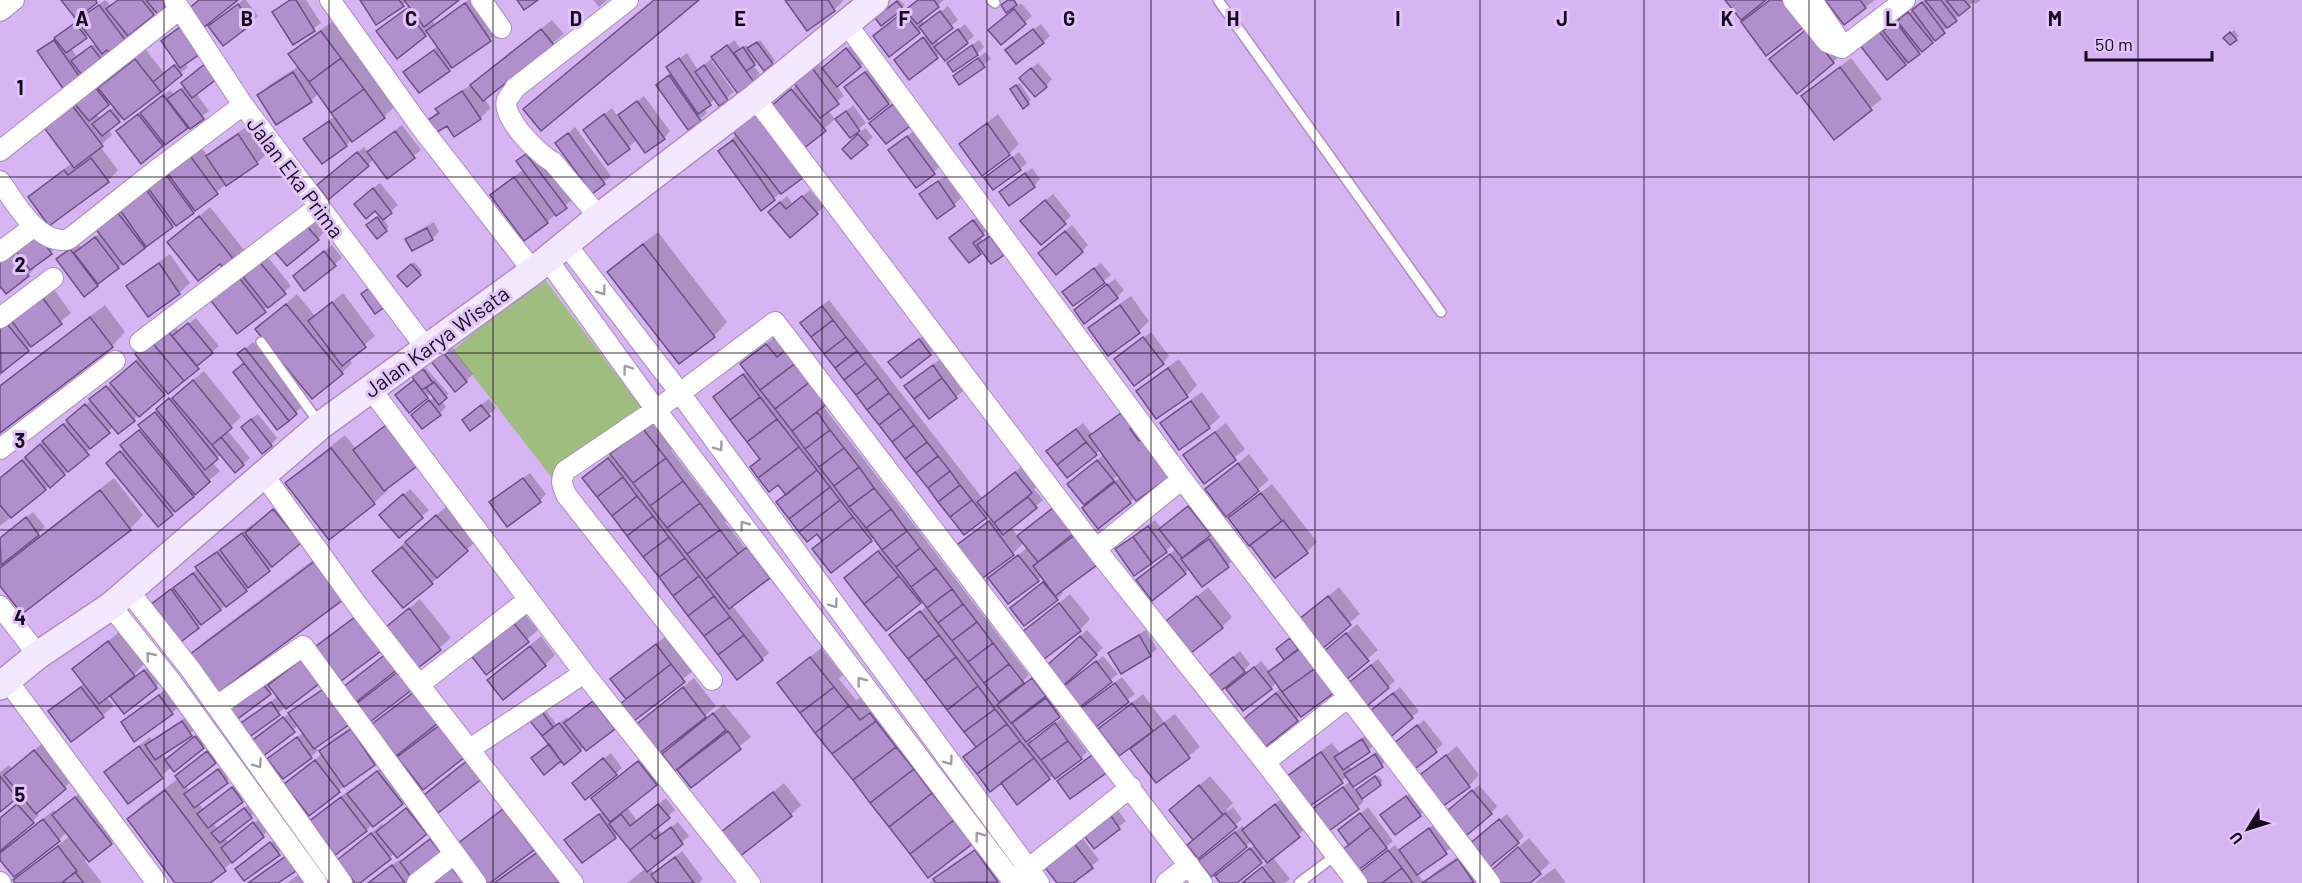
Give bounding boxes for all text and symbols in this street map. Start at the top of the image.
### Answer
text: A [75,6,89,30]
text: B [241,6,253,30]
text: C [405,6,417,30]
text: D [570,6,582,30]
text: E [734,6,746,30]
text: F [898,6,910,30]
text: G [1063,6,1075,30]
text: H [1227,6,1239,30]
text: I [1395,6,1401,30]
text: J [1556,6,1568,30]
text: K [1721,6,1734,30]
text: L [1885,6,1897,30]
text: M [2048,6,2062,30]
scale bar [2086,24,2212,62]
text: 50 m [2095,33,2133,55]
text: 1 [16,75,24,99]
street label: Jalan Eka Prima [242,111,350,243]
text: 2 [14,252,26,276]
street label: Jalan Karya Wisata [359,280,513,402]
one-way arrow [595,284,606,295]
one-way arrow [623,365,634,376]
text: 3 [15,428,25,452]
one-way arrow [712,440,723,451]
one-way arrow [740,521,751,532]
one-way arrow [827,597,838,608]
text: 4 [14,605,26,629]
one-way arrow [146,652,157,663]
one-way arrow [858,677,869,688]
one-way arrow [942,755,953,766]
one-way arrow [251,758,262,769]
text: 5 [15,782,26,806]
north arrow [2218,799,2278,859]
text: U [2225,829,2246,848]
one-way arrow [975,832,986,843]

